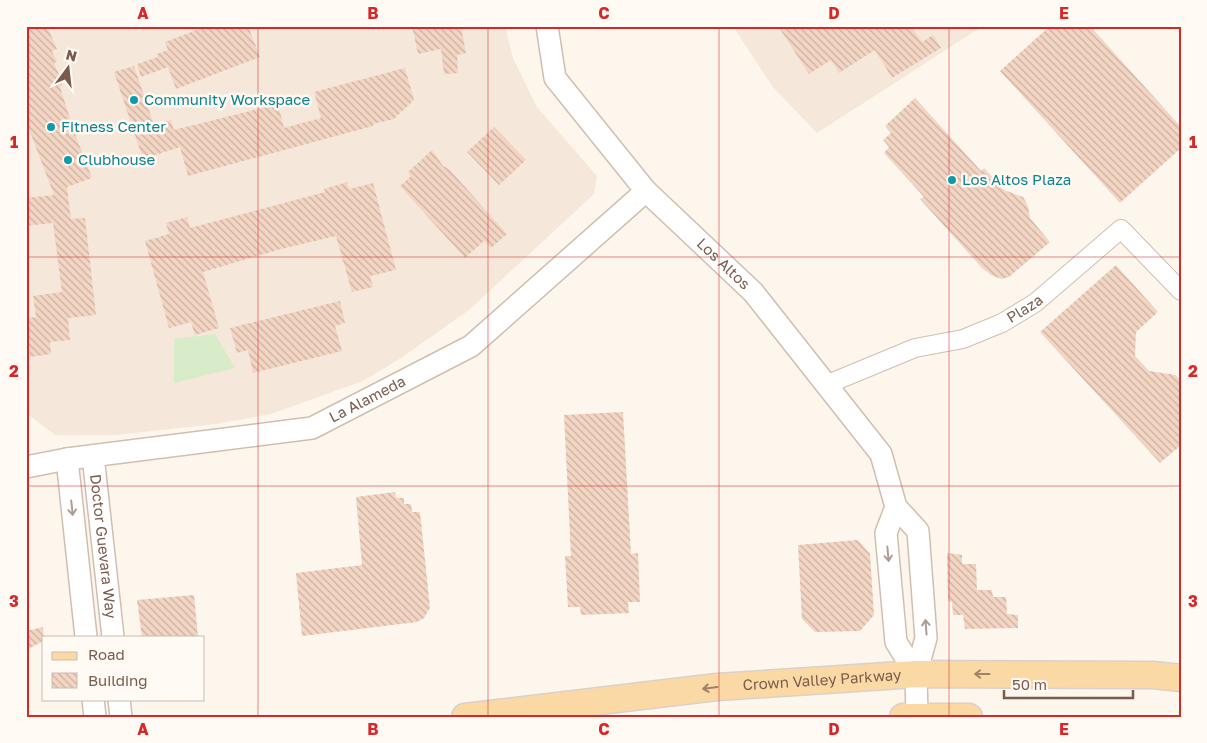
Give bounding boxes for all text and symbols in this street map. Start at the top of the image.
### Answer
text: A [137,3,149,23]
text: B [367,3,379,23]
text: C [598,3,610,23]
text: D [828,3,840,23]
text: E [1059,3,1069,23]
north arrow [42,42,92,92]
text: N [64,45,79,65]
place label: Community Workspace [144,90,310,108]
marker: Community Workspace [128,94,140,106]
place label: Fitness Center [61,117,166,135]
marker: Fitness Center [45,121,57,133]
text: 1 [10,132,18,152]
text: 1 [1189,132,1197,152]
place label: Clubhouse [78,150,156,168]
marker: Clubhouse [62,154,74,166]
place label: Los Altos Plaza [962,170,1071,188]
marker: Los Altos Plaza [946,174,958,186]
street label: Los Altos [694,234,754,293]
street label: Plaza [1003,290,1046,326]
text: 2 [9,361,19,381]
text: 2 [1188,361,1198,381]
street label: La Alameda [326,371,408,426]
street label: Doctor Guevara Way [87,473,121,620]
one-way arrow [67,499,77,515]
one-way arrow [883,545,893,561]
text: 3 [9,591,19,611]
text: 3 [1188,591,1198,611]
one-way arrow [921,620,930,636]
legend [42,636,205,700]
text: Road [88,645,125,663]
street label: Crown Valley Parkway [742,665,902,693]
scale bar [1004,668,1133,700]
one-way arrow [974,669,990,679]
text: Building [88,671,148,689]
text: 50 m [1012,675,1047,693]
one-way arrow [702,683,718,693]
text: A [137,719,149,739]
text: B [367,719,379,739]
text: C [598,719,610,739]
text: D [828,719,840,739]
text: E [1059,719,1069,739]

